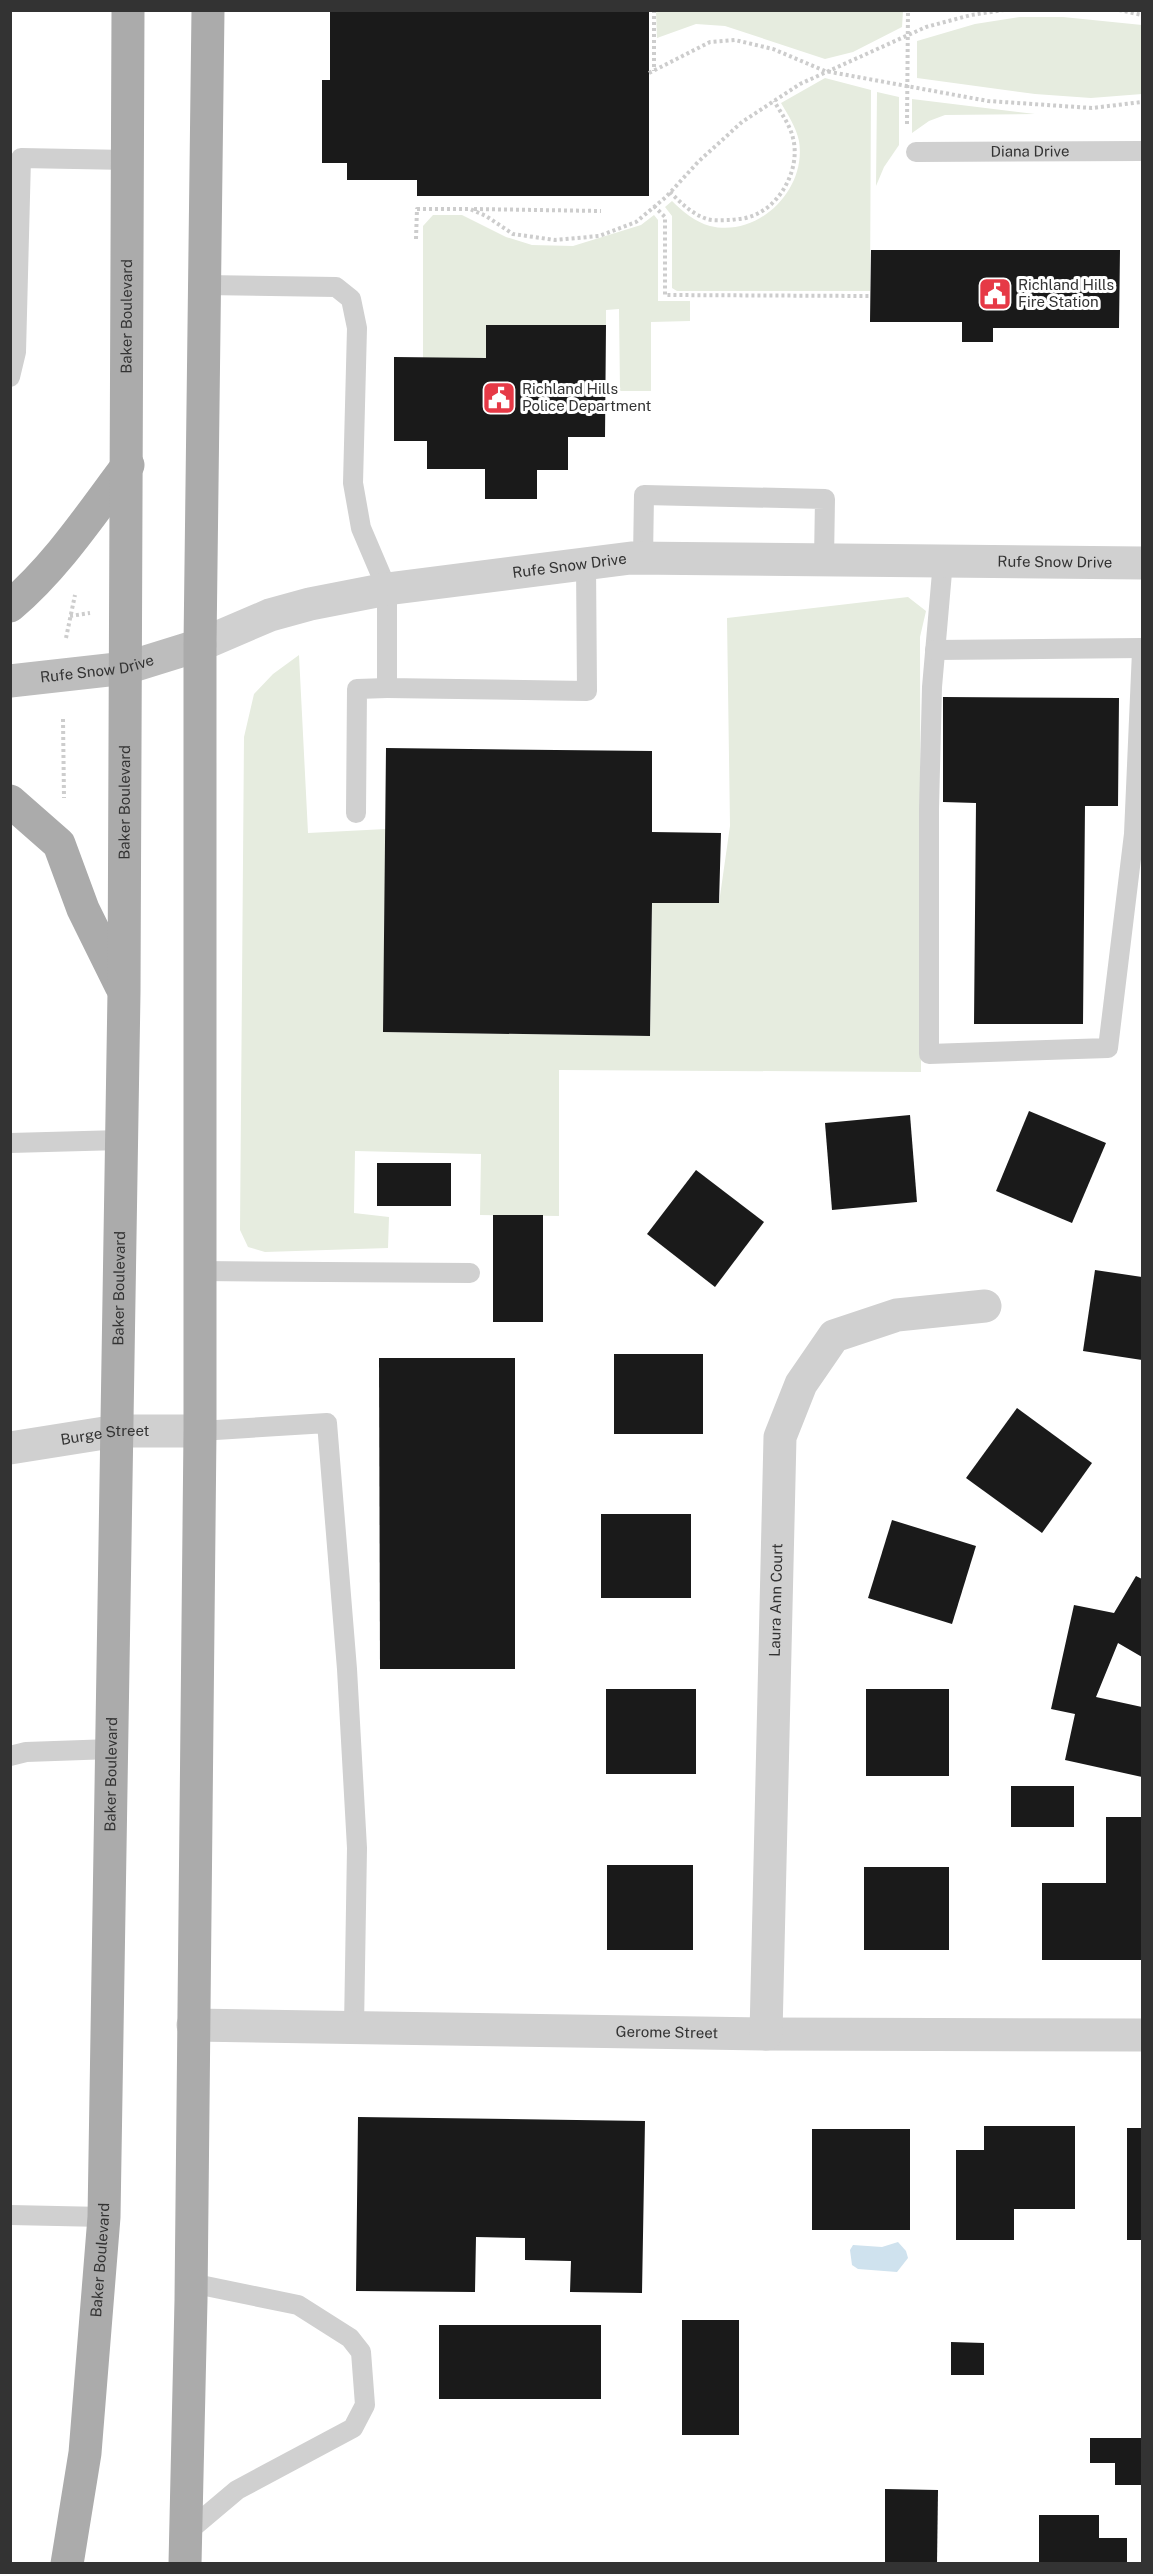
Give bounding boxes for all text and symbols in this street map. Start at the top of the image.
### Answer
street label: Diana Drive [990,142,1070,160]
street label: Baker Boulevard [118,259,135,374]
public building icon: Richland Hills Fire Station [977,276,1013,312]
place label: Richland Hills Fire Station [1018,276,1114,310]
public building icon: Richland Hills Police Department [481,380,517,416]
place label: Richland Hills Police Department [522,380,652,414]
street label: Rufe Snow Drive [511,550,627,581]
street label: Rufe Snow Drive [997,553,1113,571]
street label: Rufe Snow Drive [39,651,156,686]
street label: Baker Boulevard [116,745,133,860]
street label: Baker Boulevard [109,1231,128,1346]
street label: Burge Street [59,1422,150,1448]
street label: Laura Ann Court [766,1543,786,1657]
street label: Baker Boulevard [101,1717,120,1832]
street label: Gerome Street [616,2023,719,2041]
street label: Baker Boulevard [87,2203,112,2318]

